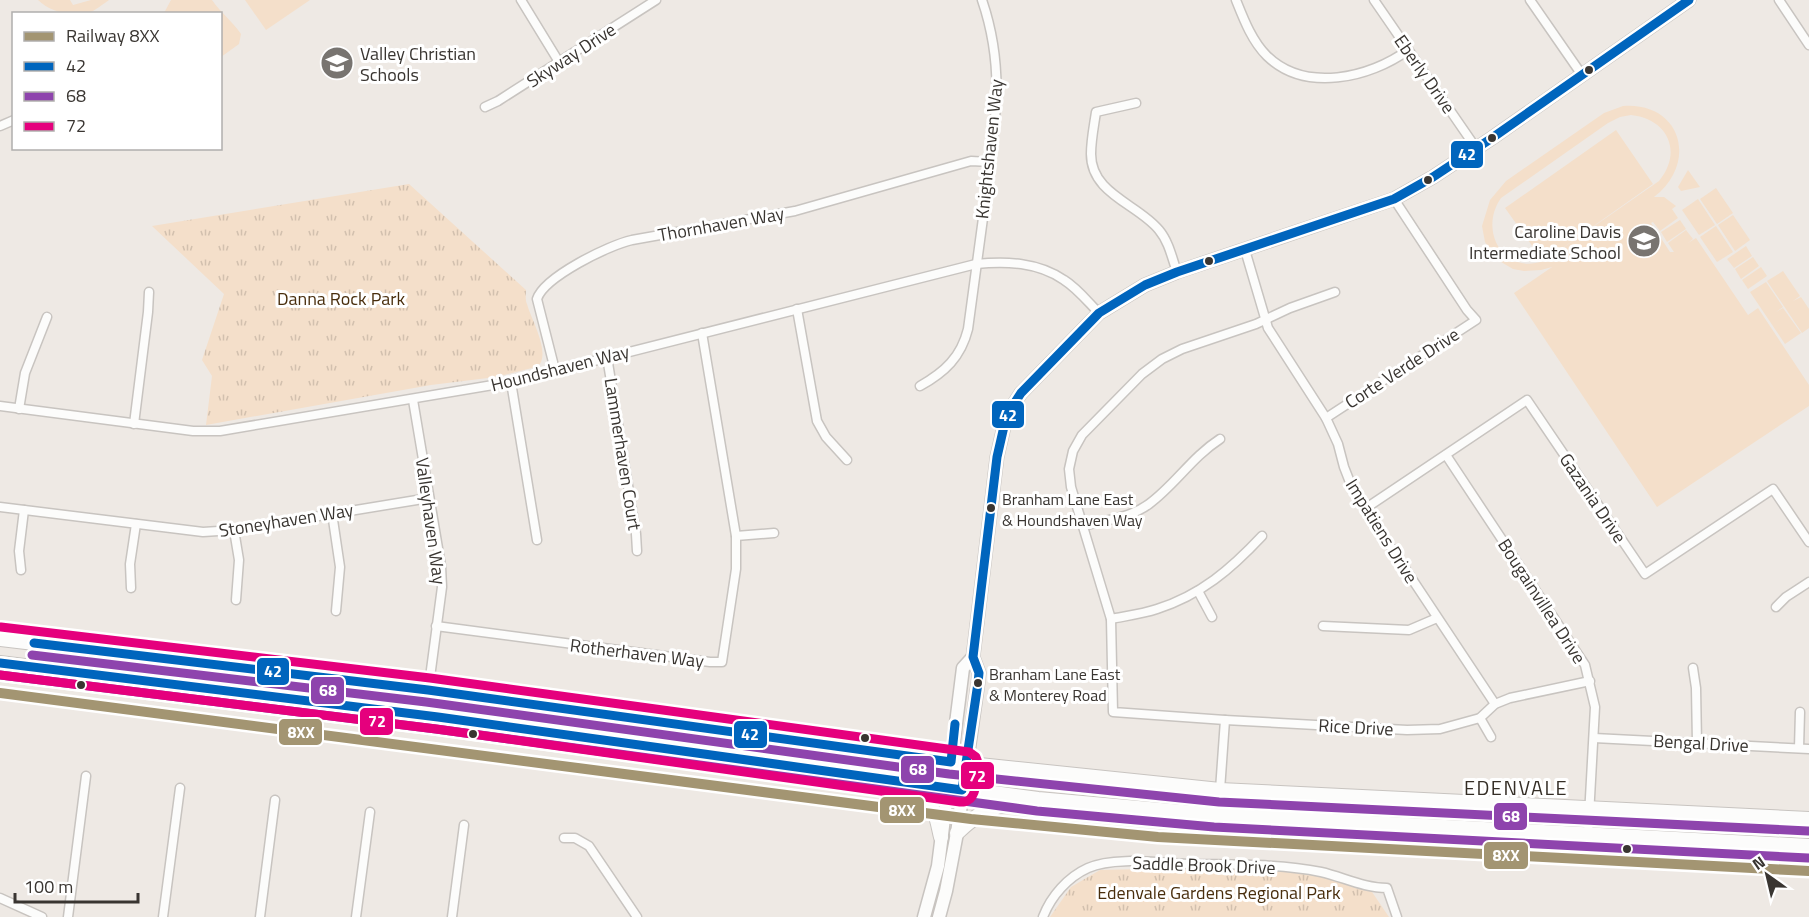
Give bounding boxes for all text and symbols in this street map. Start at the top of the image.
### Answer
legend [12,12,222,150]
street label: Skyway Drive [521,16,621,94]
text: Railway 8XX [66,22,160,49]
street label: Eberly Drive [1388,29,1462,119]
place label: Valley Christian Schools [360,40,476,88]
school or university icon: Valley Christian Schools [319,45,355,81]
text: 42 [66,52,86,79]
unlabelled marker [1583,64,1595,76]
street label: Knightshaven Way [968,77,1010,220]
text: 68 [66,82,86,109]
text: 72 [66,112,86,139]
unlabelled marker [1486,132,1498,144]
line badge: 42 [1450,140,1484,169]
text: 42 [1458,142,1476,166]
unlabelled marker [1422,174,1434,186]
street label: Thornhaven Way [656,200,786,248]
place label: Caroline Davis Intermediate School [1469,218,1621,266]
school or university icon: Caroline Davis Intermediate School [1626,223,1662,259]
unlabelled marker [1203,255,1215,267]
park label: Danna Rock Park [277,285,406,312]
street label: Corte Verde Drive [1339,321,1465,415]
street label: Houndshaven Way [488,338,632,398]
street label: Lammerhaven Court [598,376,648,533]
line badge: 42 [991,400,1025,429]
text: 42 [999,403,1017,427]
street label: Gazania Drive [1553,448,1633,548]
street label: Valleyhaven Way [409,456,453,587]
street label: Impatiens Drive [1339,474,1425,588]
place label: Branham Lane East & Houndshaven Way [1002,487,1143,532]
street label: Stoneyhaven Way [217,496,355,544]
marker: Branham Lane East & Houndshaven Way [985,502,997,514]
street label: Bougainvillea Drive [1491,533,1593,669]
street label: Rotherhaven Way [568,631,706,675]
line badge: 42 [256,657,290,686]
text: 42 [264,659,282,683]
place label: Branham Lane East & Monterey Road [989,662,1121,707]
line badge: 68 [310,676,345,705]
marker: Branham Lane East & Monterey Road [972,677,984,689]
text: 68 [319,678,337,702]
unlabelled marker [75,679,87,691]
line badge: 72 [359,707,394,736]
text: 72 [368,709,386,733]
street label: Rice Drive [1318,712,1394,742]
line badge: 8XX [278,718,323,746]
text: 8XX [287,720,315,744]
line badge: 42 [733,720,768,749]
text: 42 [741,722,759,746]
street label: Bengal Drive [1653,727,1749,759]
unlabelled marker [467,728,479,740]
unlabelled marker [859,732,871,744]
line badge: 68 [900,755,935,784]
text: 68 [909,757,927,781]
line badge: 72 [960,761,995,790]
text: 72 [968,764,986,788]
district label: EDENVALE [1464,772,1568,803]
line badge: 8XX [879,796,925,824]
text: 8XX [888,798,916,822]
line badge: 68 [1493,802,1528,831]
text: 68 [1502,804,1520,828]
line badge: 8XX [1483,841,1529,870]
text: 8XX [1492,843,1520,867]
unlabelled marker [1621,843,1633,855]
north arrow [1737,845,1797,905]
street label: Saddle Brook Drive [1132,849,1276,881]
text: N [1747,850,1770,876]
scale bar [15,866,138,904]
text: 100 m [24,873,73,900]
park label: Edenvale Gardens Regional Park [1097,879,1341,906]

